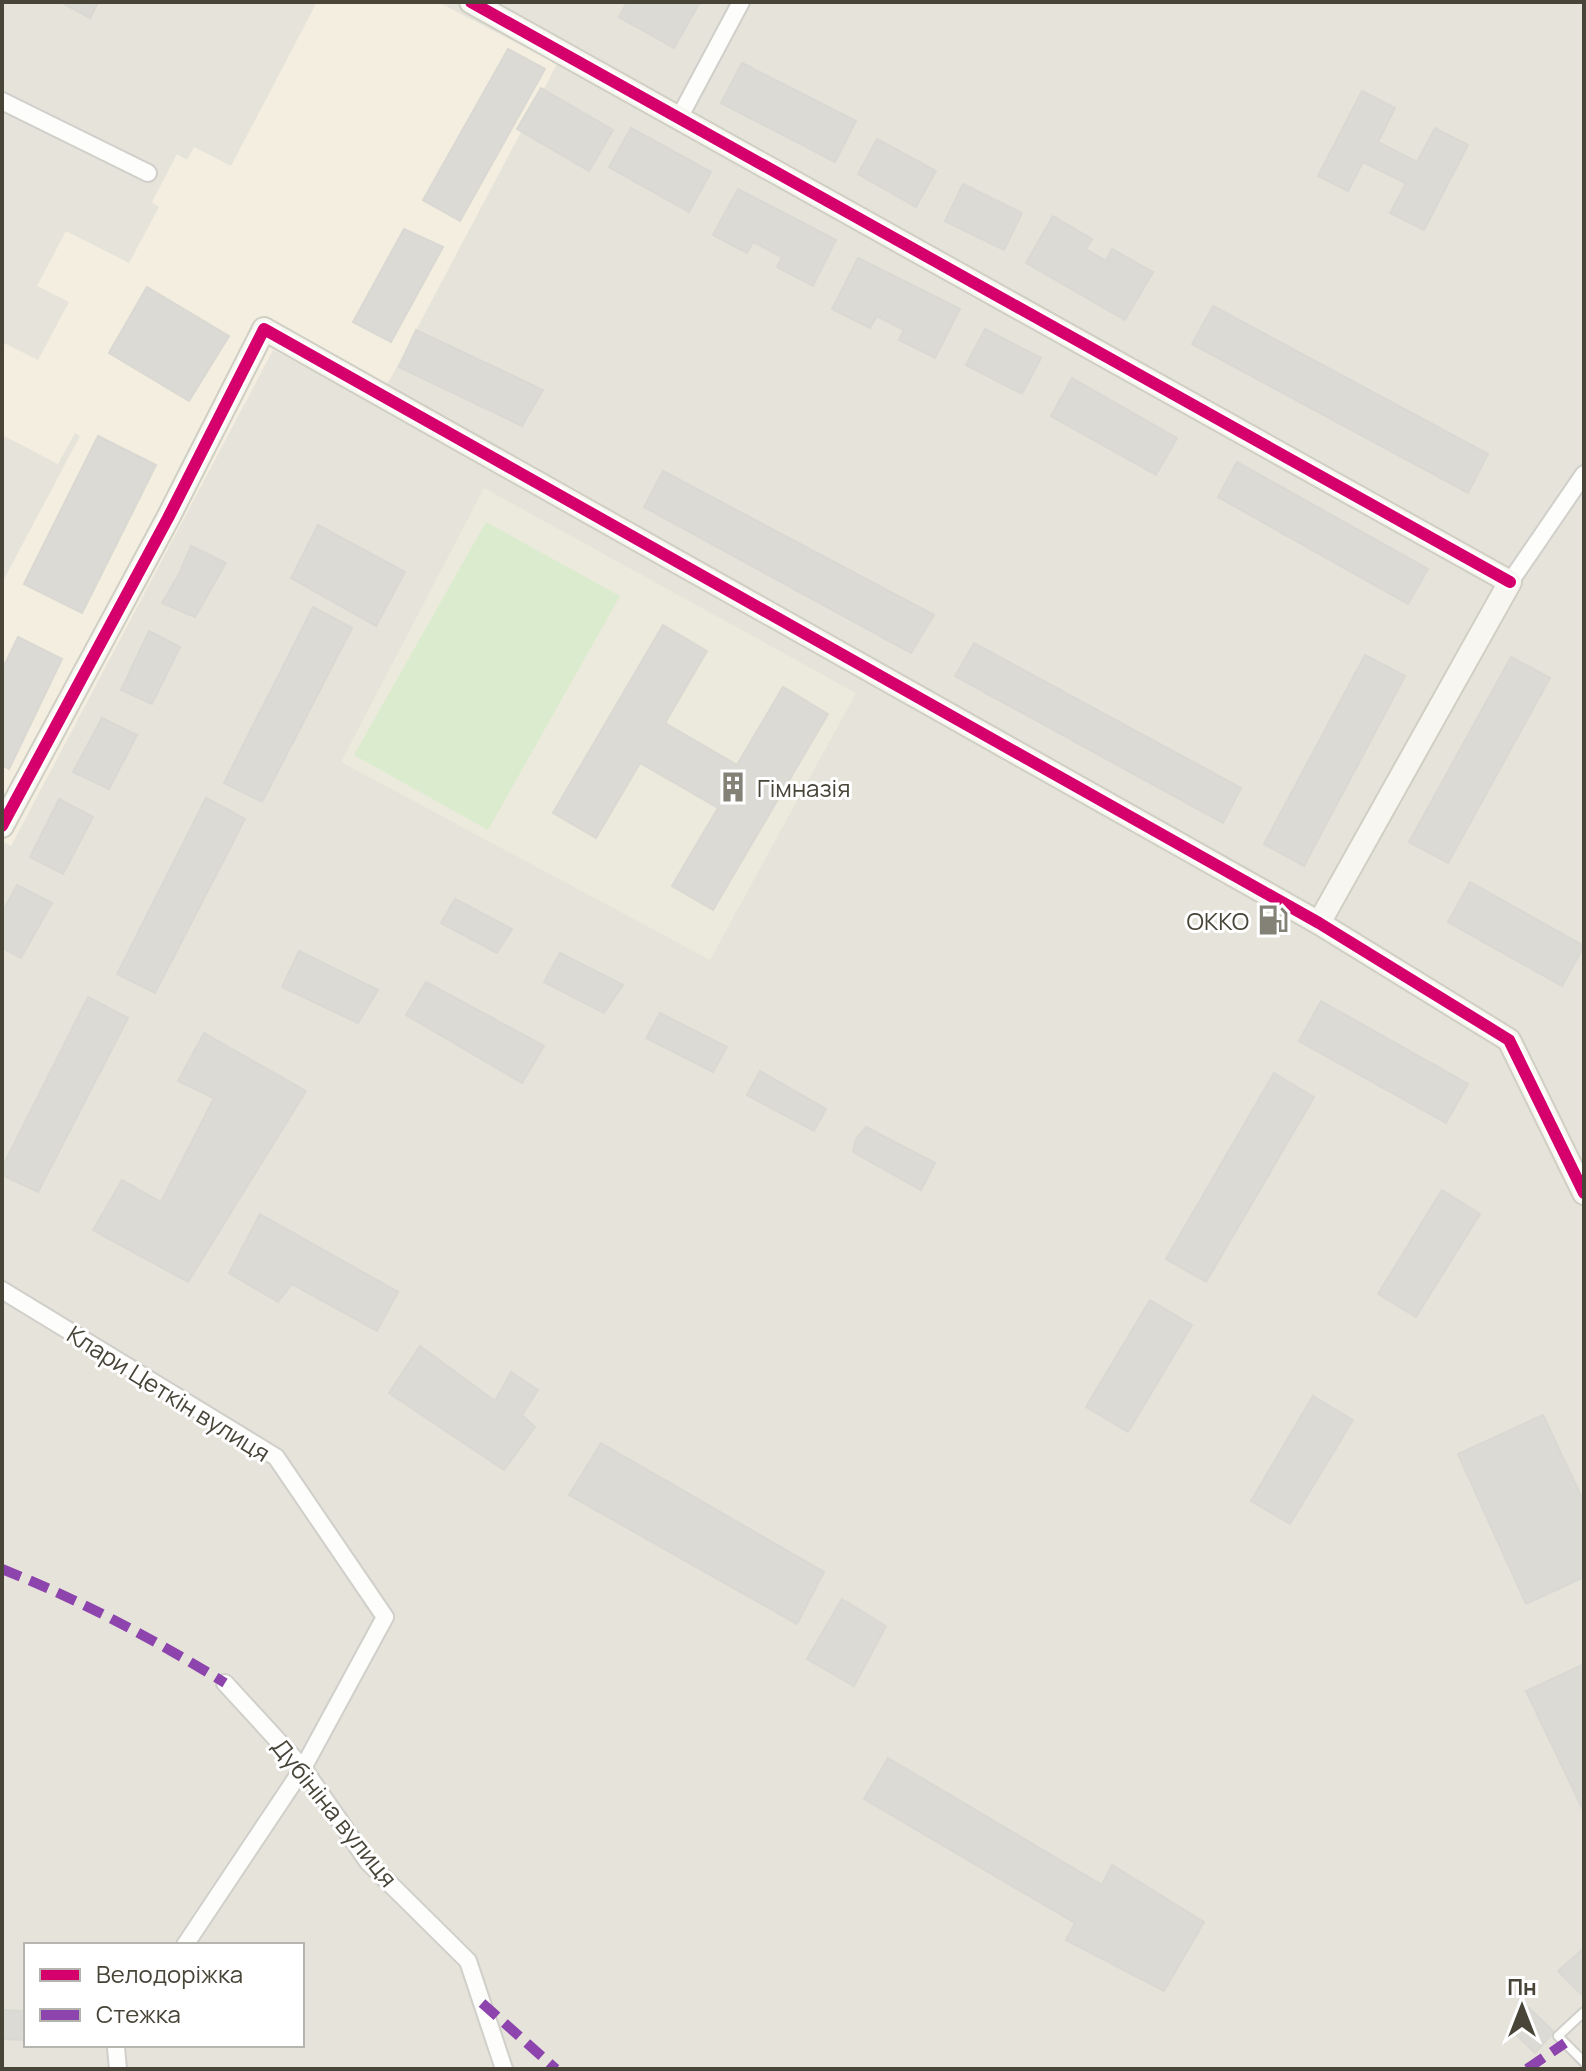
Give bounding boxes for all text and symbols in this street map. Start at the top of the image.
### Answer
building icon: Гімназія [716,770,750,804]
place label: Гімназія [757,771,850,804]
fuel station icon: ОККО [1256,903,1290,937]
place label: ОККО [1187,904,1249,937]
street label: Клари Цеткін вулиця [61,1317,277,1469]
street label: Дубініна вулиця [265,1731,405,1893]
legend [24,1943,304,2047]
text: Велодоріжка [96,1957,243,1990]
north arrow [1482,1967,1562,2047]
text: Пн [1507,1972,1537,2002]
text: Стежка [96,1997,181,2030]

